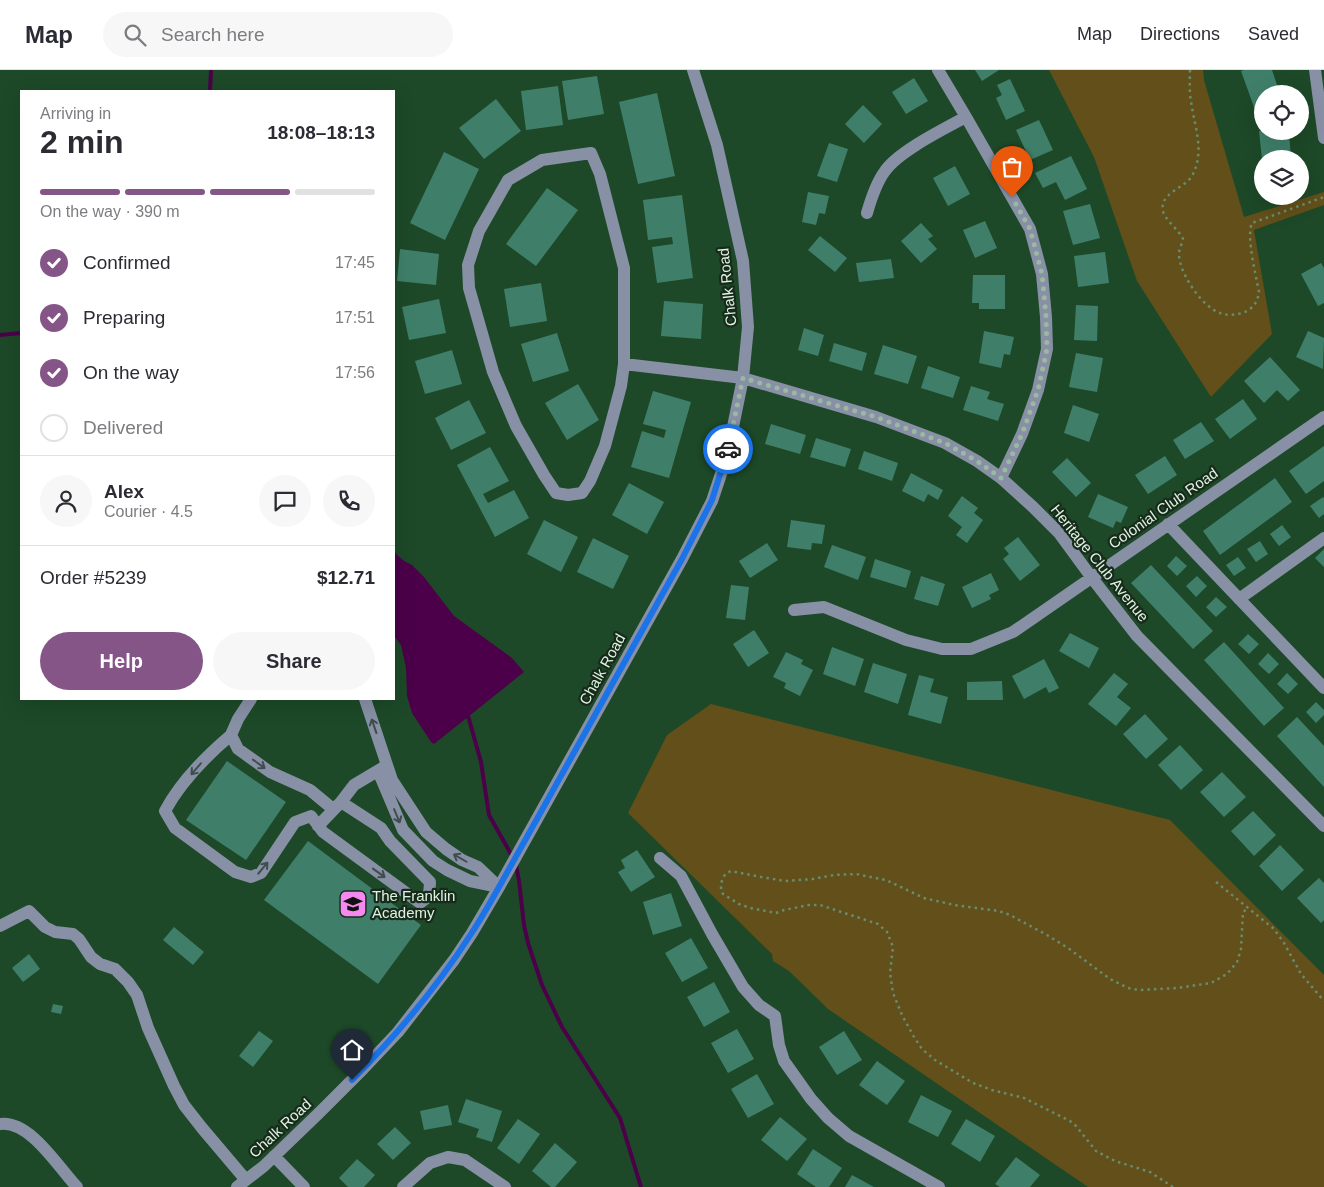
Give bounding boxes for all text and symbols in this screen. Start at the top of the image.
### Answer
search box [103,12,453,57]
text: Map [25,21,73,48]
icon: search [121,21,149,49]
text: Search here [161,24,265,45]
text: Map [1077,24,1112,44]
text: Directions [1140,24,1220,44]
text: Saved [1248,24,1299,44]
map controls [1254,85,1309,205]
button: locate [1254,85,1309,140]
text: Arriving in [40,105,111,122]
text: 18:08–18:13 [267,122,375,143]
text: 2 min [40,124,124,160]
pin [991,146,1033,197]
button: layers [1254,150,1309,205]
icon: bag [998,153,1026,181]
text: On the way · 390 m [40,203,180,220]
street label: Chalk Road [714,247,740,327]
icon: check [40,249,68,277]
text: Confirmed [83,252,171,273]
text: 17:45 [335,254,375,271]
icon: check [40,304,68,332]
text: Preparing [83,307,165,328]
text: 17:51 [335,309,375,326]
icon: check [40,359,68,387]
text: On the way [83,362,179,383]
text: 17:56 [335,364,375,381]
text: Delivered [83,417,163,438]
courier [703,424,753,474]
icon: car [714,435,742,463]
street label: Colonial Club Road [1105,464,1221,552]
button: person [40,475,92,527]
button: chat [259,475,311,527]
button: phone [323,475,375,527]
text: Alex [104,481,144,502]
street label: Heritage Club Avenue [1048,501,1152,625]
text: Courier · 4.5 [104,503,193,520]
text: Order #5239 [40,567,147,588]
text: $12.71 [317,567,375,588]
street label: Chalk Road [576,631,628,707]
button: Help [40,632,203,690]
button: Share [213,632,375,690]
one-way arrow [369,719,378,734]
one-way arrow [252,759,266,769]
one-way arrow [190,762,201,775]
one-way arrow [393,808,403,823]
one-way arrow [454,853,468,863]
one-way arrow [258,861,269,874]
one-way arrow [372,868,386,878]
place label: The Franklin Academy [372,887,455,921]
school or university icon: The Franklin Academy [338,889,368,919]
pin [331,1029,373,1080]
icon: home [338,1036,366,1064]
street label: Chalk Road [246,1095,314,1161]

